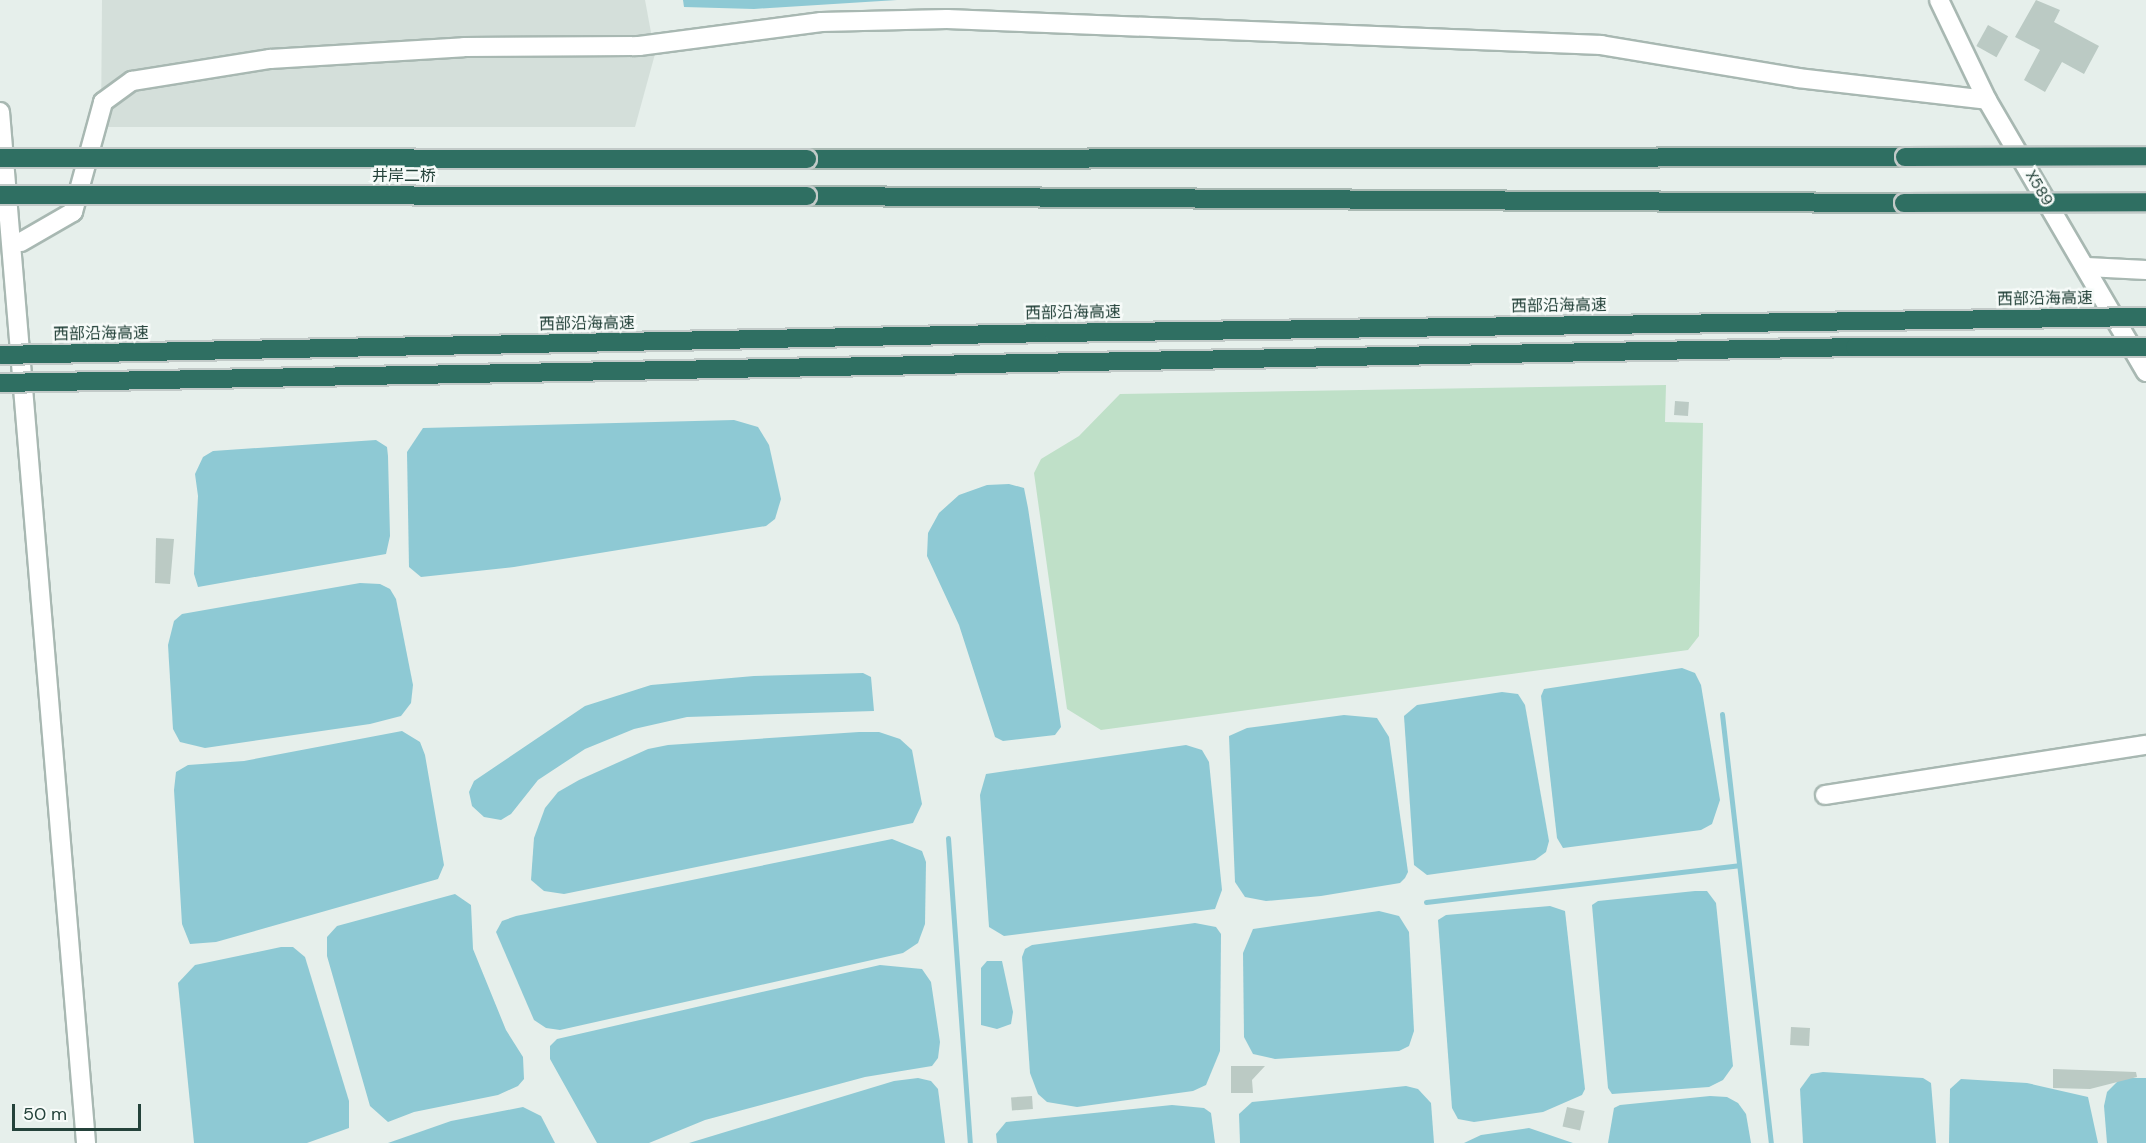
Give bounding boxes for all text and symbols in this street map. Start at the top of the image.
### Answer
street label: 井岸二桥 [372,166,436,186]
street label: X589 [2021,167,2057,209]
street label: 西部沿海高速 [1997,289,2093,309]
street label: 西部沿海高速 [1511,296,1607,316]
street label: 西部沿海高速 [1025,303,1121,323]
street label: 西部沿海高速 [539,314,635,334]
street label: 西部沿海高速 [53,324,149,344]
scale bar [15,1092,144,1130]
text: 50 m [23,1102,67,1126]

